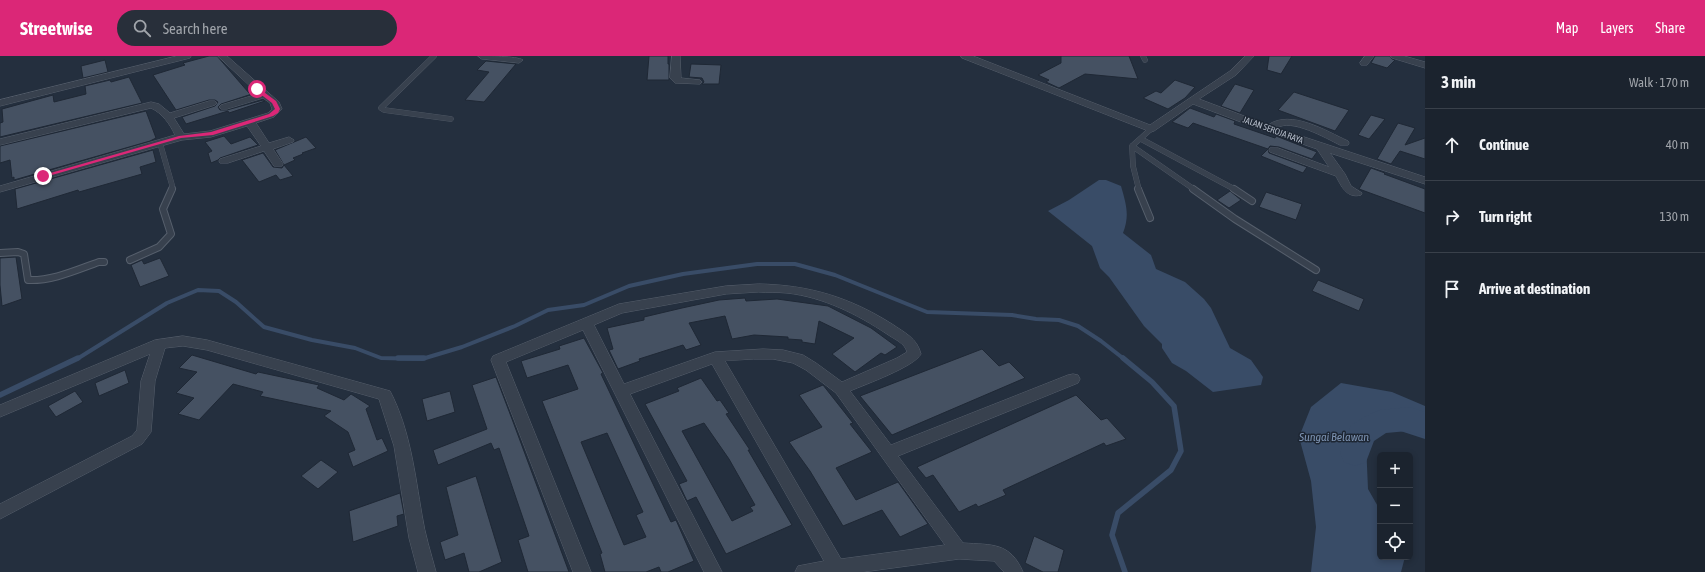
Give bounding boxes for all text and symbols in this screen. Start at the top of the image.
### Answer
search box [117,10,397,46]
text: Streetwise [20,17,93,39]
icon: search [131,17,153,39]
text: Search here [163,20,227,37]
text: Map [1556,20,1578,36]
text: Layers [1600,20,1633,36]
text: Share [1655,20,1685,36]
text: 3 min [1441,72,1476,92]
text: Walk · 170 m [1629,75,1689,90]
route start [248,80,266,98]
street label: JALAN SEROJA RAYA [1241,114,1305,146]
icon: ahead [1441,134,1463,156]
text: Continue [1479,136,1529,153]
text: 40 m [1666,137,1689,152]
route end [34,167,52,185]
icon: right [1441,206,1463,228]
text: Turn right [1479,208,1532,225]
text: 130 m [1660,209,1689,224]
icon: arrive [1441,278,1463,300]
text: Arrive at destination [1479,280,1590,297]
water label: Sungai Belawan [1298,430,1369,444]
map controls [1377,452,1413,560]
button: + [1377,452,1413,488]
button: − [1377,488,1413,524]
button: locate [1377,524,1413,560]

